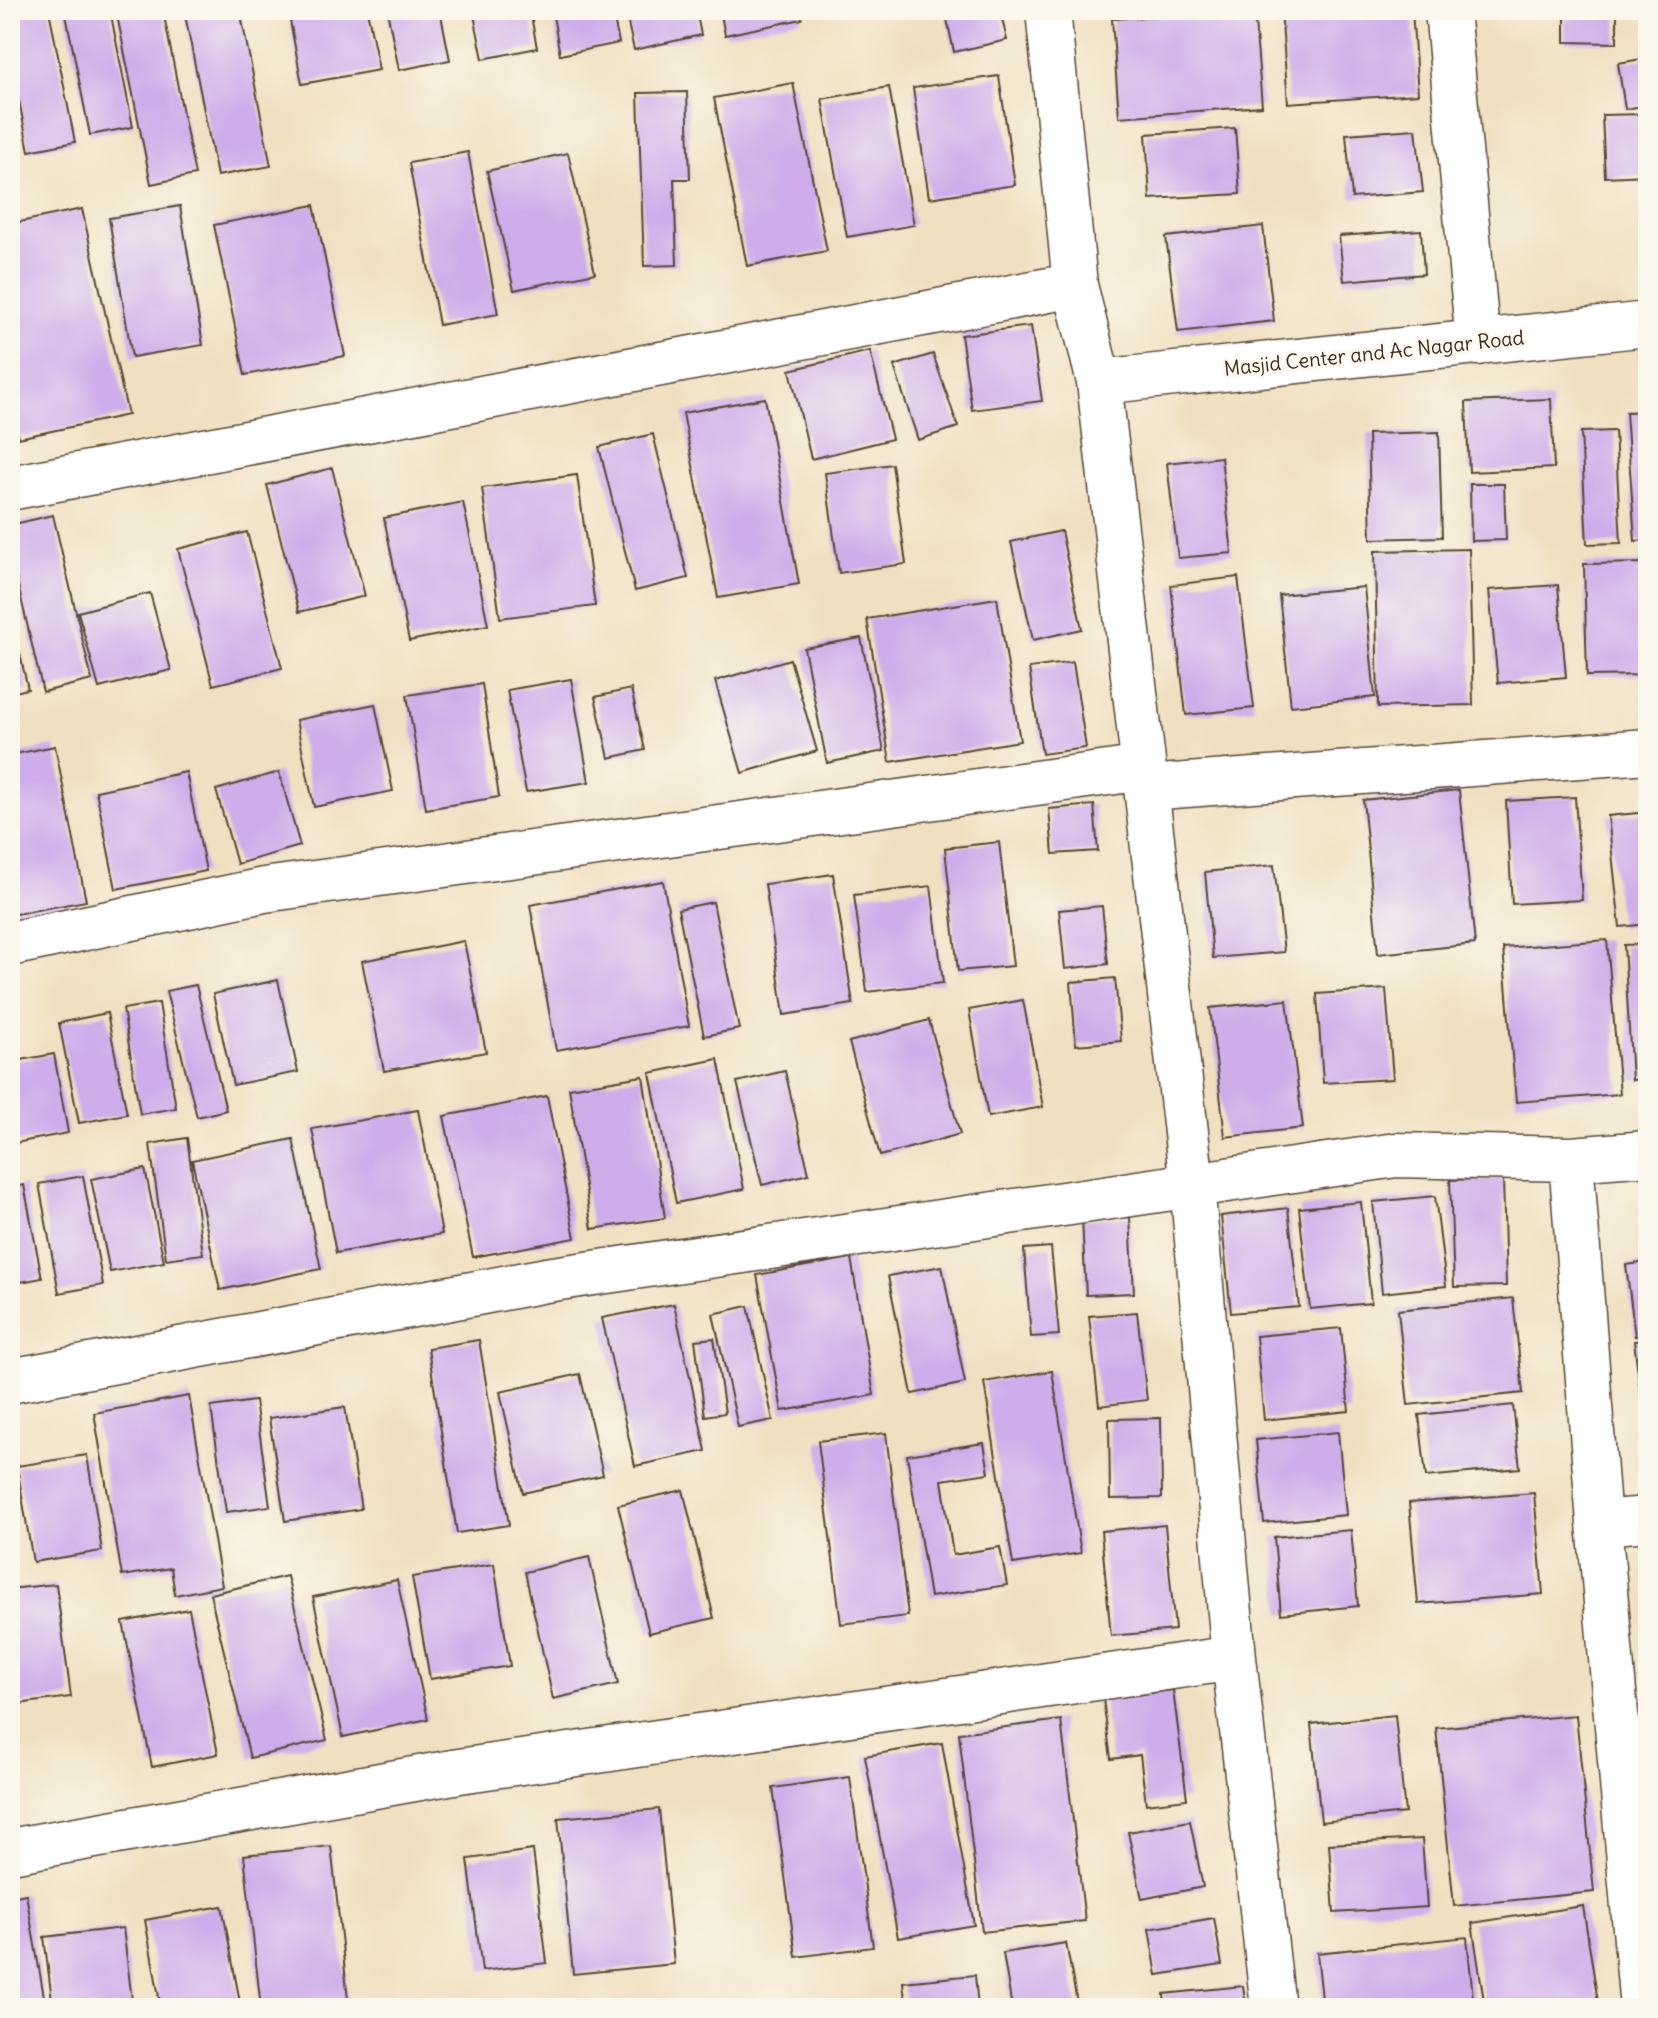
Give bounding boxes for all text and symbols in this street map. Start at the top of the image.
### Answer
street label: Masjid Center and Ac Nagar Road [1223,324,1526,381]

